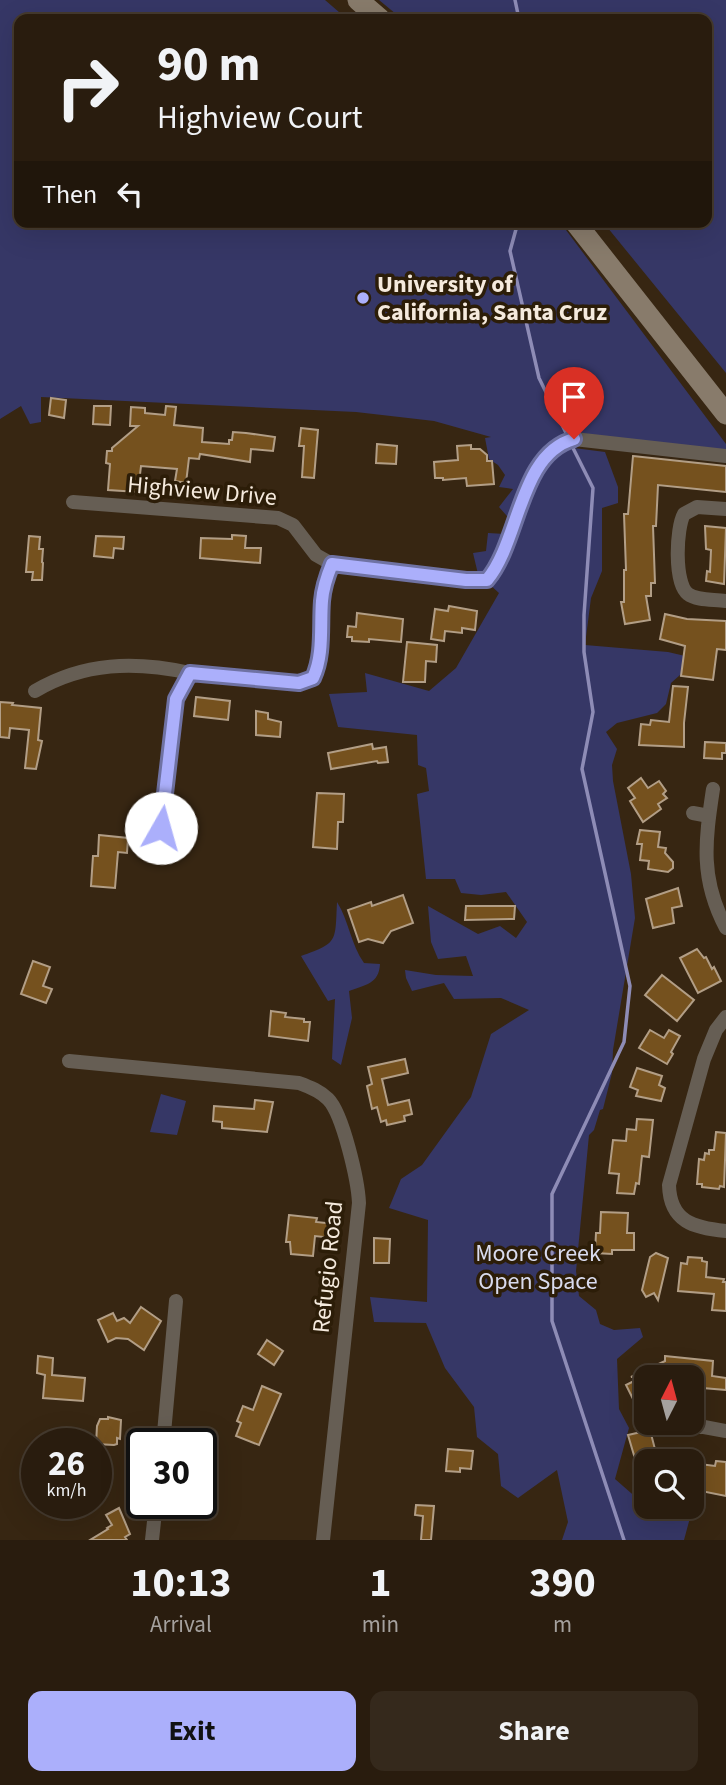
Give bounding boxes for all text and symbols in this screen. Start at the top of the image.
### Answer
text: 90 m [157,30,261,100]
icon: right [42,42,133,133]
text: Highview Court [157,95,362,141]
icon: left [111,175,149,213]
text: Then [42,176,97,213]
place label: University of California, Santa Cruz [377,267,607,330]
marker: University of California, Santa Cruz [355,290,371,306]
pin [544,367,604,439]
icon: arrive [555,378,593,416]
street label: Highview Drive [126,467,278,515]
position arrow [124,791,198,865]
street label: Refugio Road [304,1199,352,1335]
park label: Moore Creek Open Space [475,1236,601,1299]
north arrow [634,1365,704,1435]
map controls [634,1365,704,1519]
speed limit sign: 30 [126,1428,217,1519]
text: 26 [48,1439,85,1489]
button: search [634,1449,704,1519]
text: km/h [47,1478,86,1503]
text: 10:13 [130,1553,232,1613]
text: 1 [369,1553,391,1613]
text: 390 [529,1553,596,1613]
text: Arrival [150,1608,212,1641]
text: min [362,1608,399,1641]
text: m [553,1608,572,1641]
button: Exit [28,1691,356,1771]
button: Share [370,1691,698,1771]

